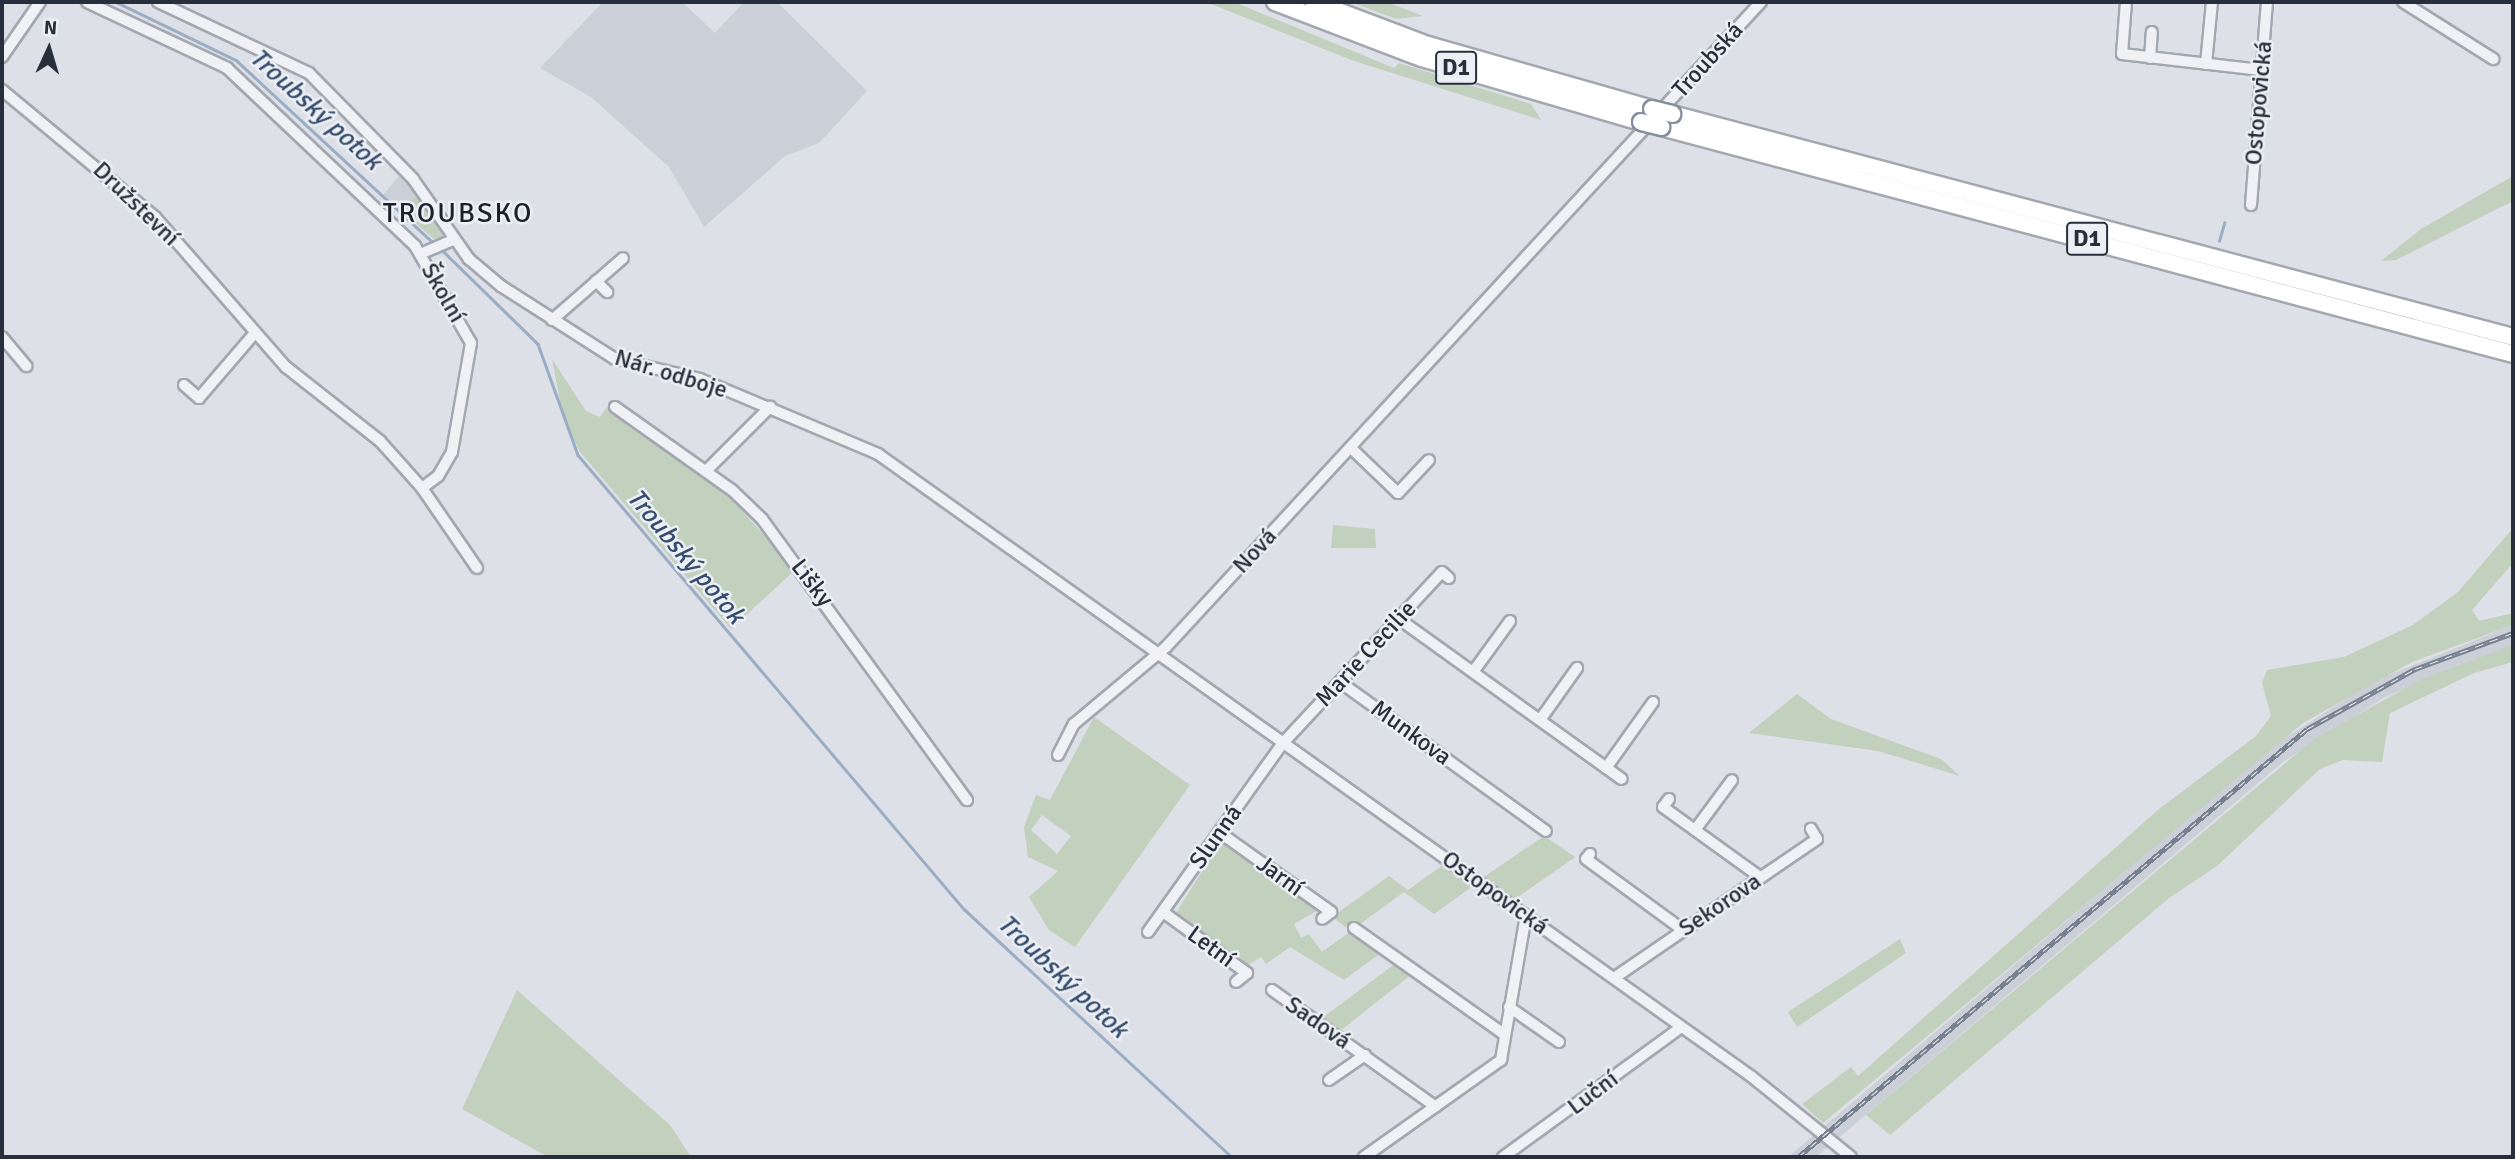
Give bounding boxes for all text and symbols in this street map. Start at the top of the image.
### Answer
north arrow [14,14,84,84]
text: N [43,16,58,40]
street label: Troubská [1667,16,1749,104]
street label: Ostopovická [2239,40,2279,166]
water label: Troubský potok [243,43,387,177]
road number: D1 [1435,48,1477,88]
street label: Družstevní [87,156,185,252]
district label: TROUBSKO [384,196,532,230]
road number: D1 [2066,220,2108,258]
street label: Školní [415,258,471,328]
street label: Nár. odboje [611,343,731,405]
water label: Troubský potok [619,483,751,631]
street label: Nová [1227,522,1283,580]
street label: Lišky [785,554,839,612]
street label: Marie Cecilie [1310,595,1422,713]
street label: Munkova [1365,694,1457,772]
street label: Slunná [1184,799,1248,875]
street label: Ostopovická [1436,845,1554,941]
street label: Jarní [1251,849,1309,903]
street label: Sekorova [1673,867,1767,943]
water label: Troubský potok [990,909,1134,1045]
street label: Letní [1182,920,1240,974]
street label: Sadová [1280,990,1356,1056]
street label: Luční [1562,1065,1624,1121]

